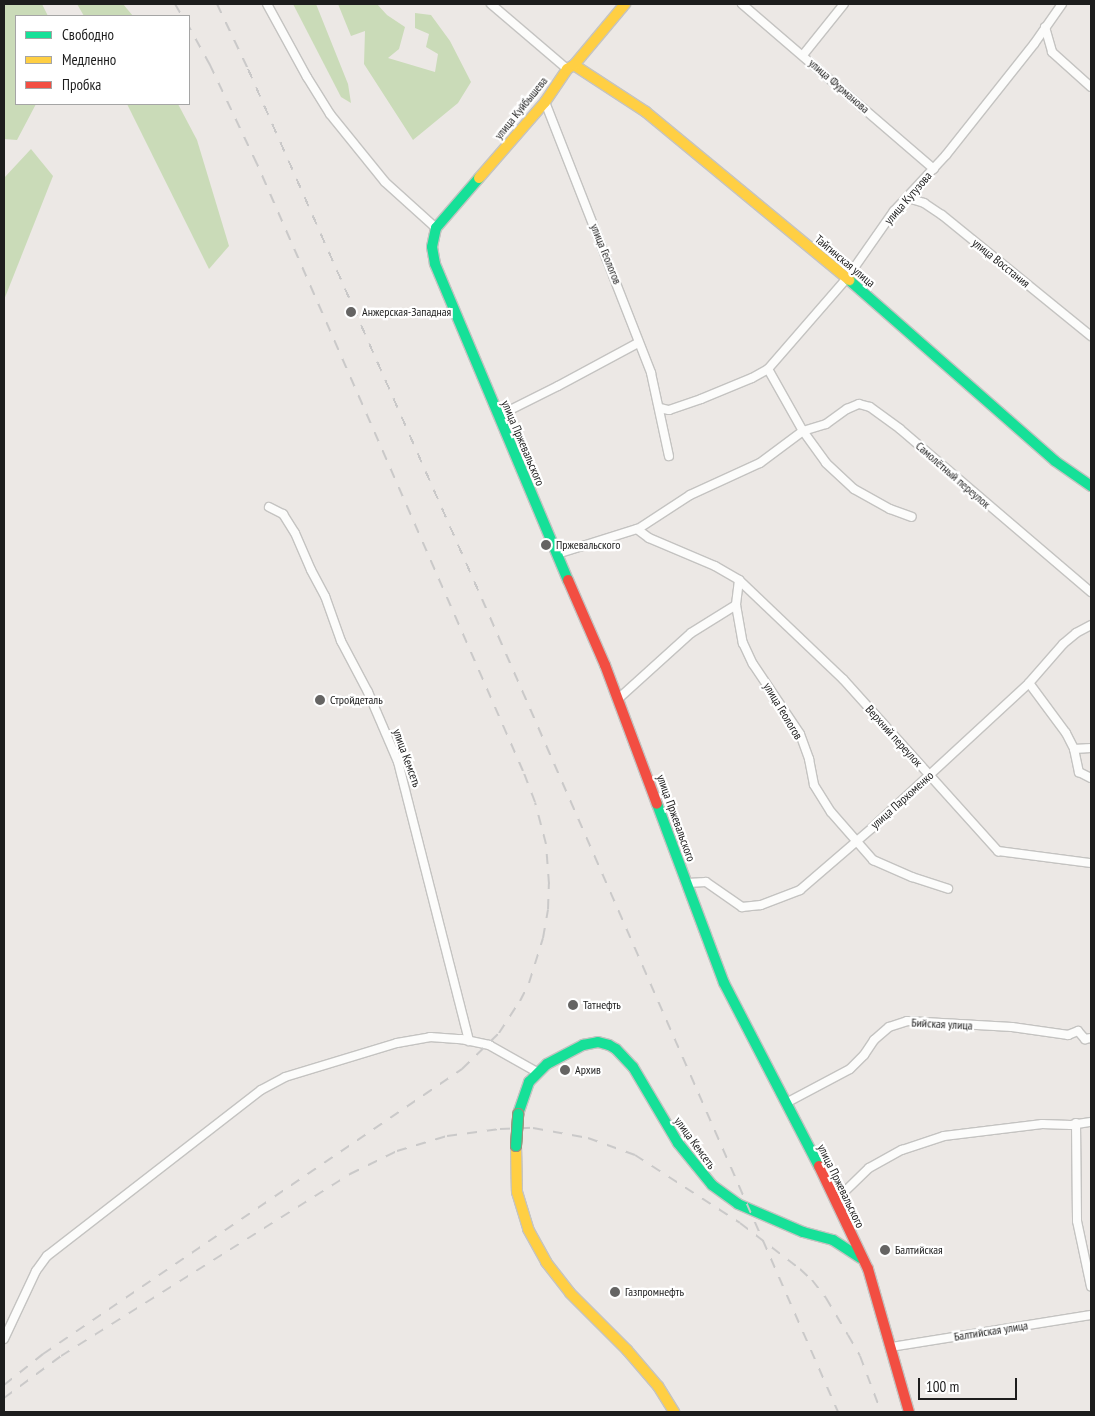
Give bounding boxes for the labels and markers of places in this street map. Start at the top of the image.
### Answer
marker: Анжерская-Западная [344,305,358,319]
place label: Анжерская-Западная [362,305,451,319]
place label: Пржевальского [556,538,620,552]
marker: Пржевальского [540,539,552,551]
place label: Стройдеталь [330,693,383,707]
marker: Стройдеталь [314,694,326,706]
place label: Татнефть [583,998,621,1012]
marker: Татнефть [567,999,579,1011]
place label: Архив [575,1063,601,1077]
marker: Архив [559,1064,571,1076]
place label: Балтийская [895,1243,943,1257]
marker: Балтийская [879,1244,891,1256]
place label: Газпромнефть [625,1285,684,1299]
marker: Газпромнефть [609,1286,621,1298]

